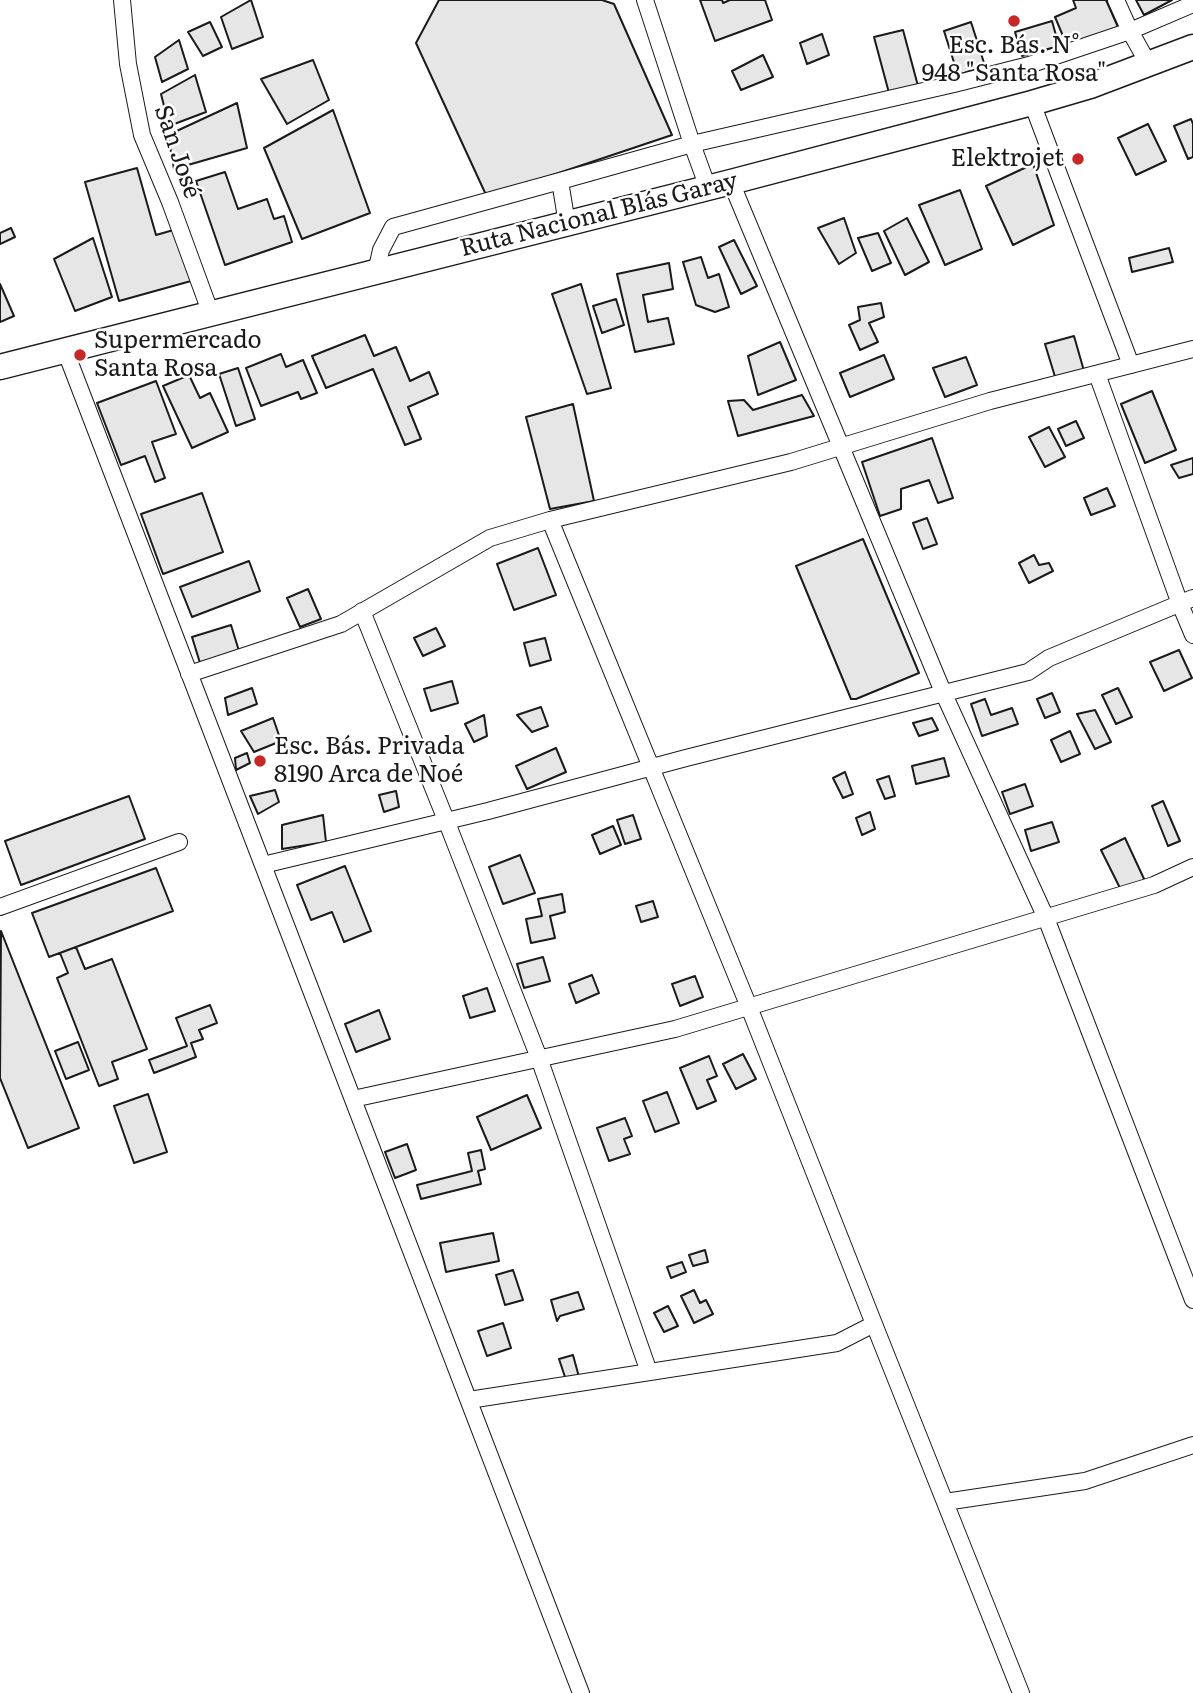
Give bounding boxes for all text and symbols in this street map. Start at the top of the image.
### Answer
marker: Esc. Bás. N° 948 "Santa Rosa" [1006,13,1022,29]
place label: Esc. Bás. N° 948 "Santa Rosa" [922,32,1106,88]
street label: San José [148,101,206,203]
place label: Elektrojet [951,145,1064,173]
marker: Elektrojet [1070,151,1086,167]
street label: Ruta Nacional Blás Garay [457,167,741,263]
place label: Supermercado Santa Rosa [94,327,261,383]
marker: Supermercado Santa Rosa [72,347,88,363]
place label: Esc. Bás. Privada 8190 Arca de Noé [274,733,464,789]
marker: Esc. Bás. Privada 8190 Arca de Noé [252,753,268,769]

